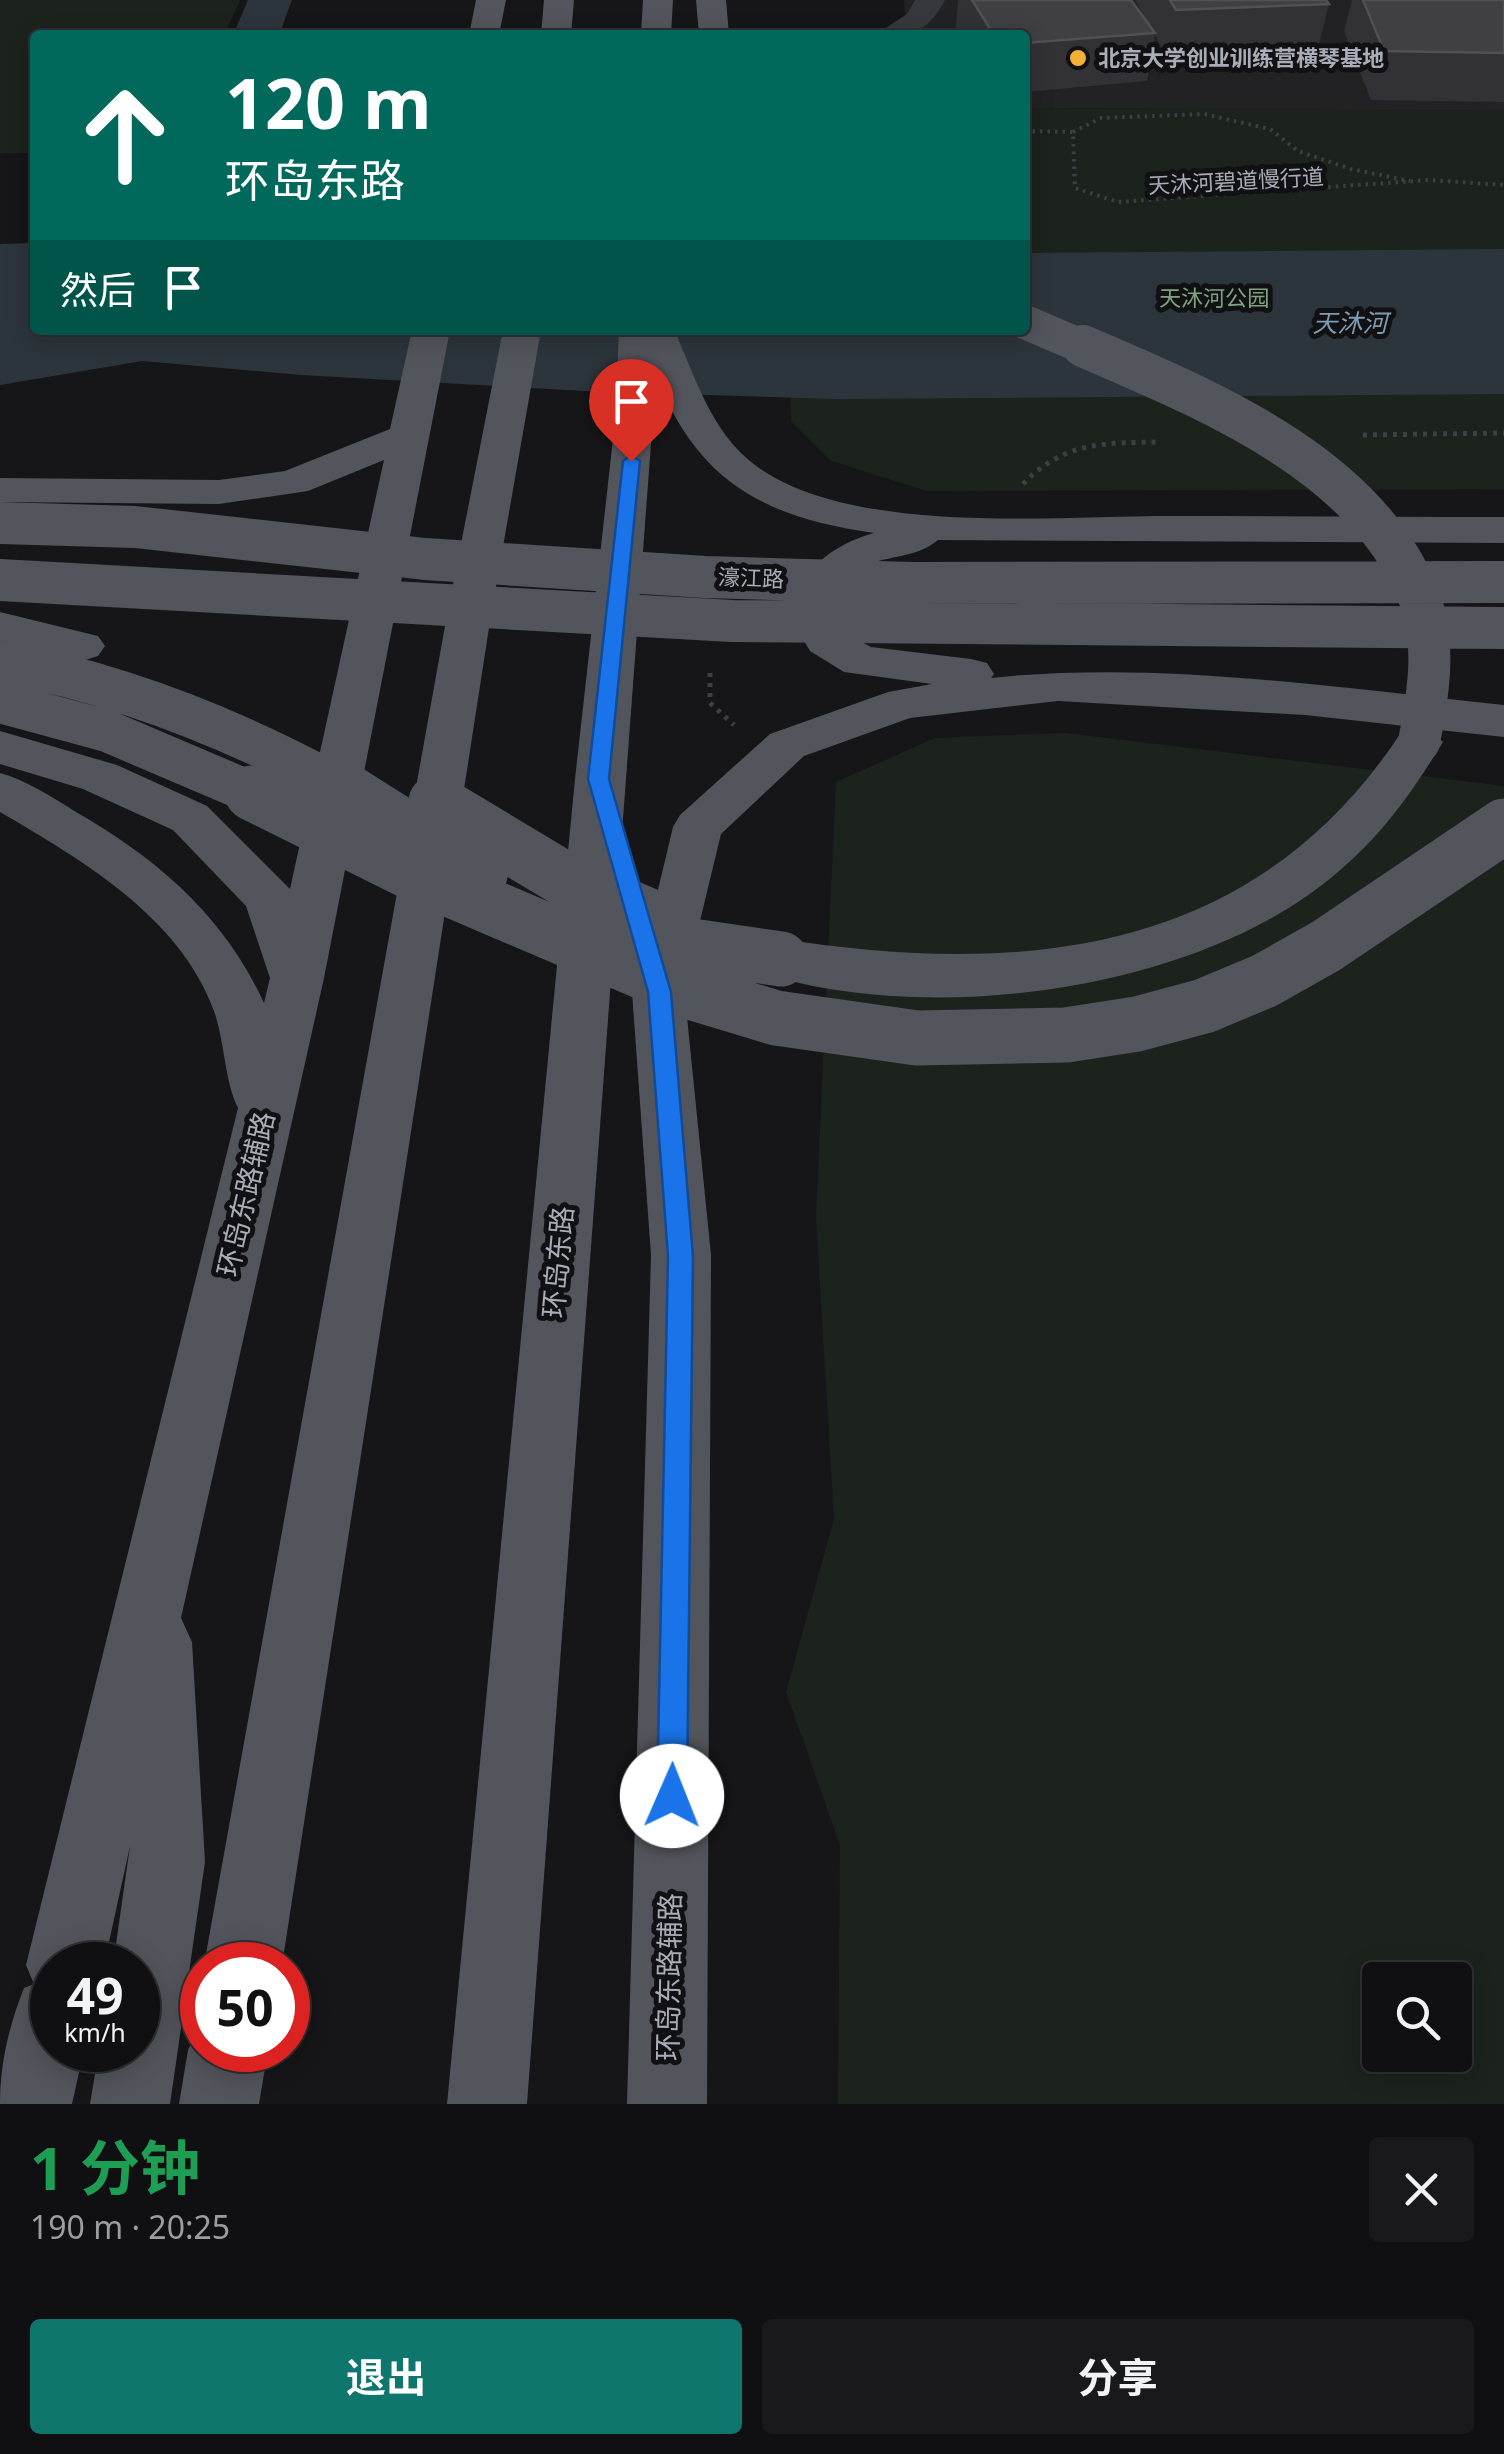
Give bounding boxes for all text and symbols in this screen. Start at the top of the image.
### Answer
place label: 北京大学创业训练营横琴基地 [1098,42,1384,72]
marker: 北京大学创业训练营横琴基地 [1067,47,1089,69]
text: 120 m [225,54,432,150]
icon: ahead [60,70,190,200]
text: 环岛东路 [225,149,405,210]
street label: 天沐河碧道慢行道 [1147,160,1325,200]
icon: arrive [156,260,211,315]
text: 然后 [60,263,136,315]
park label: 天沐河公园 [1159,282,1269,312]
water label: 天沐河 [1312,305,1391,339]
pin [589,359,674,462]
icon: arrive [604,374,659,429]
street label: 濠江路 [718,561,785,593]
street label: 环岛东路辅路 [208,1108,282,1280]
street label: 环岛东路 [533,1204,581,1319]
position arrow [620,1744,724,1848]
street label: 环岛东路辅路 [648,1893,688,2061]
speed limit sign: 50 [180,1942,310,2072]
text: 49 [66,1961,124,2029]
map controls [1362,1962,1472,2072]
button: search [1362,1962,1472,2072]
text: km/h [64,2015,126,2049]
text: 1 分钟 [30,2126,200,2208]
button: close [1369,2137,1474,2242]
text: 190 m · 20:25 [30,2205,230,2248]
button: 退出 [30,2319,742,2434]
button: 分享 [762,2319,1474,2434]

